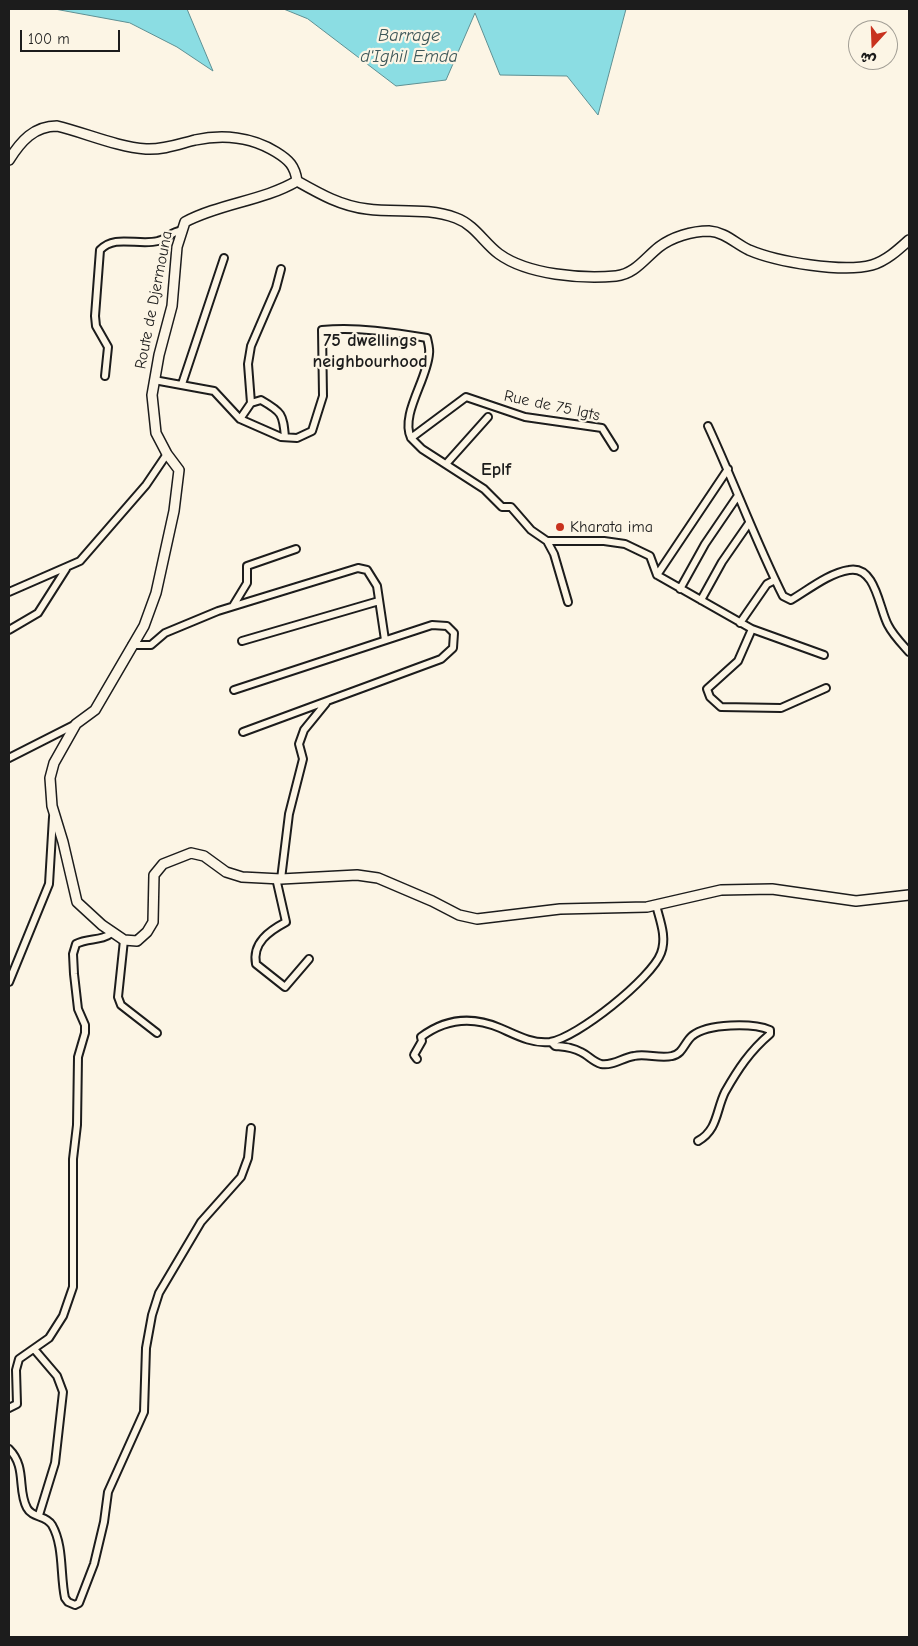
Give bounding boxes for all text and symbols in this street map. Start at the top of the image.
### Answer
scale bar [22,20,122,52]
north arrow [848,20,898,70]
water label: Barrage d'Ighil Emda [360,25,458,68]
text: 100 m [28,30,70,48]
text: ش [858,48,878,69]
street label: Route de Djermouna [131,229,177,371]
district label: 75 dwellings neighbourhood [312,330,428,372]
street label: Rue de 75 lgts [502,386,602,426]
district label: Eplf [481,459,511,481]
place label: Kharata ima [570,517,653,537]
marker: Kharata ima [554,521,566,533]

